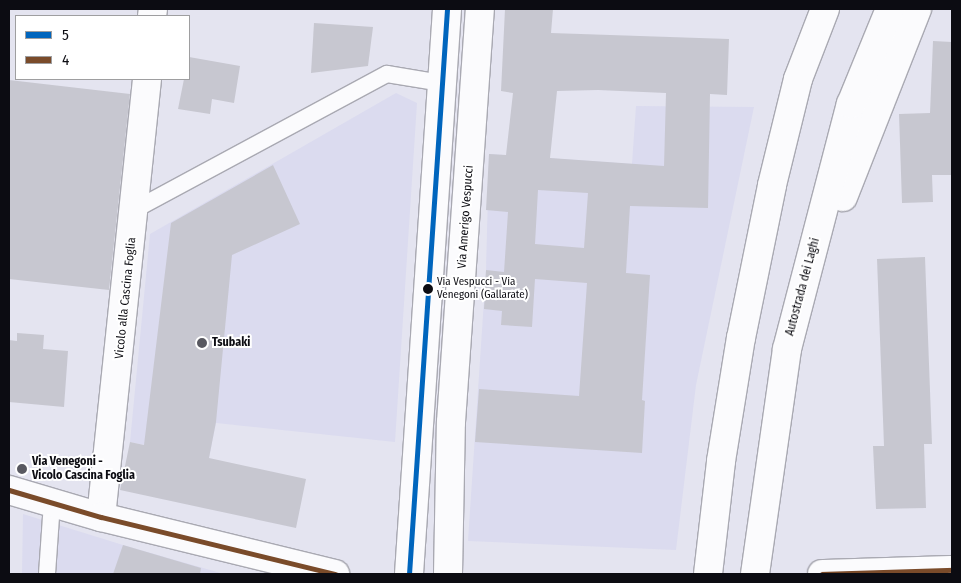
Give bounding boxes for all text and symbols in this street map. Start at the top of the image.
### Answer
legend [15,15,190,80]
text: 5 [62,26,69,44]
text: 4 [62,51,69,69]
street label: Via Amerigo Vespucci [455,165,477,269]
street label: Vicolo alla Cascina Foglia [112,236,140,360]
street label: Autostrada dei Laghi [783,237,823,337]
place label: Via Vespucci - Via Venegoni (Gallarate) [437,276,528,302]
marker: Via Vespucci - Via Venegoni (Gallarate) [423,284,433,294]
place label: Tsubaki [212,336,250,350]
marker: Tsubaki [196,337,208,349]
place label: Via Venegoni - Vicolo Cascina Foglia [32,455,135,483]
marker: Via Venegoni - Vicolo Cascina Foglia [16,463,28,475]

